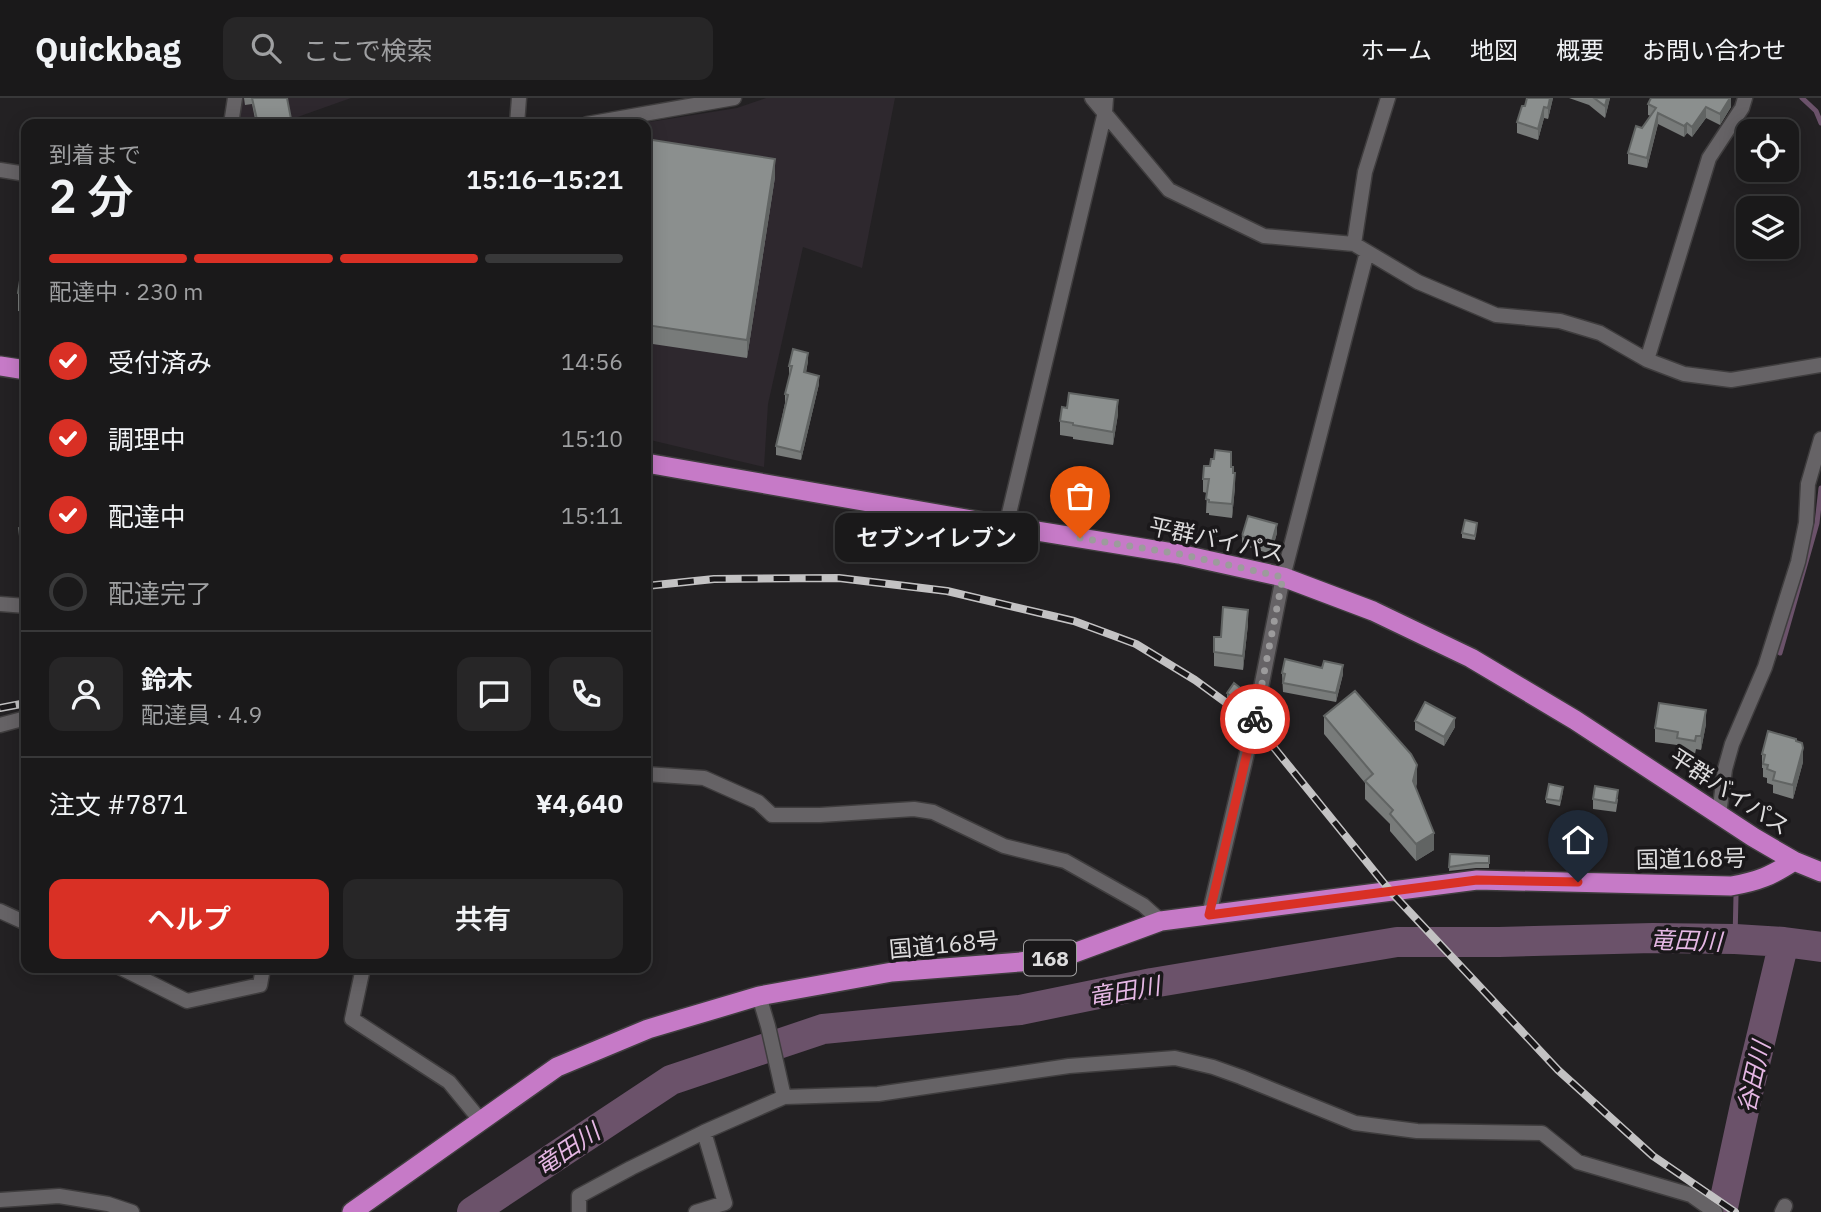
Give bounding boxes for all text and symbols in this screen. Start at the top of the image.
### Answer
search box [223,17,713,80]
text: Quickbag [35,27,181,70]
icon: search [247,29,285,67]
text: ここで検索 [303,33,433,67]
text: ホーム [1361,34,1432,66]
text: 地図 [1470,34,1518,66]
text: 概要 [1556,34,1604,66]
text: お問い合わせ [1642,34,1786,66]
map controls [1736,119,1799,259]
button: locate [1736,119,1799,182]
text: 到着まで [49,139,141,169]
text: 15:16–15:21 [466,162,623,196]
text: 2 分 [49,166,133,226]
button: layers [1736,196,1799,259]
text: 配達中 · 230 m [49,276,203,306]
icon: check [49,342,87,380]
text: 受付済み [108,345,212,379]
text: 14:56 [561,346,623,376]
icon: check [49,419,87,457]
text: 調理中 [108,422,186,456]
text: 15:10 [561,423,623,453]
pin [1050,466,1110,538]
icon: bag [1061,477,1099,515]
icon: check [49,496,87,534]
text: 配達中 [108,499,186,533]
text: 15:11 [561,500,623,530]
street label: 平群バイパス [1147,510,1287,568]
callout: セブンイレブン [835,514,1038,562]
text: セブンイレブン [856,522,1017,552]
text: 配達完了 [108,576,212,610]
button: person [49,657,123,731]
button: chat [457,657,531,731]
button: phone [549,657,623,731]
text: 鈴木 [141,662,193,696]
courier [1220,684,1290,754]
text: 配達員 · 4.9 [141,699,262,729]
icon: bike [1236,700,1274,738]
street label: 平群バイパス [1664,741,1796,841]
text: ¥4,640 [536,786,623,820]
text: 注文 #7871 [49,787,188,821]
pin [1548,810,1608,882]
icon: home [1559,821,1597,859]
street label: 国道168号 [1636,842,1746,874]
button: ヘルプ [49,879,329,959]
button: 共有 [343,879,623,959]
water label: 竜田川 [1649,923,1726,957]
street label: 国道168号 [888,924,1000,964]
road number: 168 [1024,940,1076,976]
water label: 竜田川 [1086,968,1165,1013]
water label: 谷田川 [1729,1035,1777,1116]
water label: 竜田川 [528,1114,608,1182]

